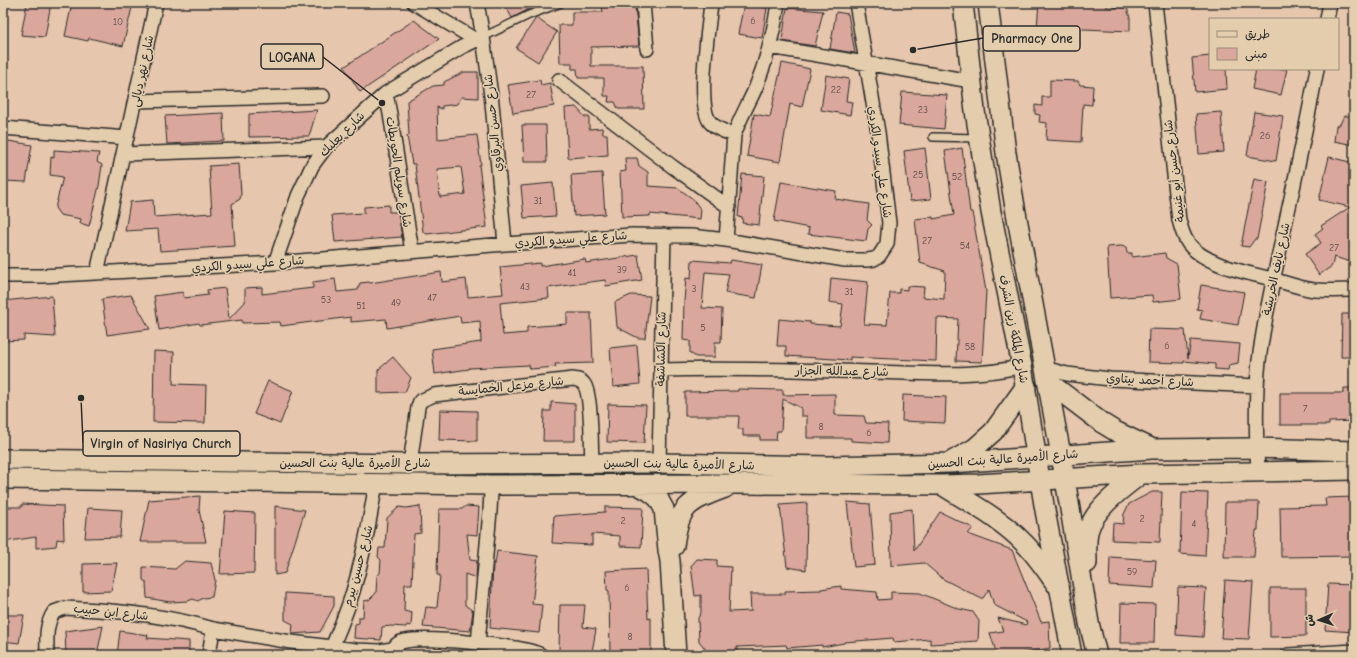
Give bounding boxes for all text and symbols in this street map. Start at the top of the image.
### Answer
house number: 6 [750,15,756,27]
house number: 10 [113,16,123,28]
legend [1209,18,1339,70]
callout: Pharmacy One [983,26,1080,51]
text: طريق [1245,27,1270,41]
text: Pharmacy One [991,31,1073,46]
street label: شارع نهر ديالى [128,34,158,109]
callout: LOGANA [261,44,323,69]
text: مبنى [1245,47,1268,62]
text: LOGANA [269,50,316,65]
street label: شارع حسن البرقاوي [481,73,507,173]
house number: 22 [831,84,841,96]
house number: 27 [526,89,536,101]
house number: 23 [918,104,928,116]
street label: شارع علي سيدو الكردي [861,105,895,219]
street label: شارع بعلبك [317,109,369,161]
street label: شارع سويلم الحويطات [381,116,415,229]
street label: شارع حسن أبو غنيمة [1161,119,1189,223]
house number: 26 [1260,130,1270,142]
house number: 25 [913,169,923,181]
house number: 52 [952,171,962,183]
house number: 31 [533,195,543,207]
street label: شارع نايف الخريشة [1259,221,1295,317]
street label: شارع علي سيدو الكردي [514,228,628,254]
house number: 27 [922,235,932,247]
house number: 54 [960,240,970,252]
house number: 27 [1329,242,1339,254]
street label: شارع علي سيدو الكردي [191,253,305,279]
house number: 39 [617,264,627,276]
house number: 41 [568,267,576,279]
street label: شارع الملكة زين الشرف [995,274,1031,385]
house number: 43 [520,281,530,293]
house number: 3 [691,283,697,295]
house number: 31 [844,286,854,298]
house number: 47 [427,292,437,304]
house number: 53 [321,294,331,306]
house number: 49 [391,297,401,309]
house number: 51 [356,300,366,312]
street label: شارع الكشاشفة [653,312,671,386]
house number: 5 [700,322,706,334]
house number: 6 [1164,340,1170,352]
house number: 58 [965,341,975,353]
street label: شارع عبدالله الجزار [794,363,889,381]
street label: شارع أحمد بيتاوي [1106,371,1194,391]
street label: شارع مزعل الخمايسة [458,374,565,400]
house number: 7 [1303,403,1308,415]
house number: 8 [818,421,824,433]
house number: 6 [866,427,872,439]
callout: Virgin of Nasiriya Church [83,431,240,456]
text: Virgin of Nasiriya Church [91,436,232,451]
street label: شارع الأميرة عالية بنت الحسين [927,446,1079,473]
street label: شارع الأميرة عالية بنت الحسين [279,455,431,472]
street label: شارع الأميرة عالية بنت الحسين [603,455,755,474]
house number: 2 [1139,513,1145,525]
house number: 2 [620,515,626,527]
house number: 4 [1192,518,1197,530]
street label: شارع حسين بيرم [340,524,378,609]
house number: 59 [1127,566,1137,578]
house number: 6 [624,582,630,594]
north arrow [1299,600,1339,640]
street label: شارع ابن حبيب [73,601,149,625]
text: ش [1303,614,1316,627]
house number: 8 [627,631,633,643]

